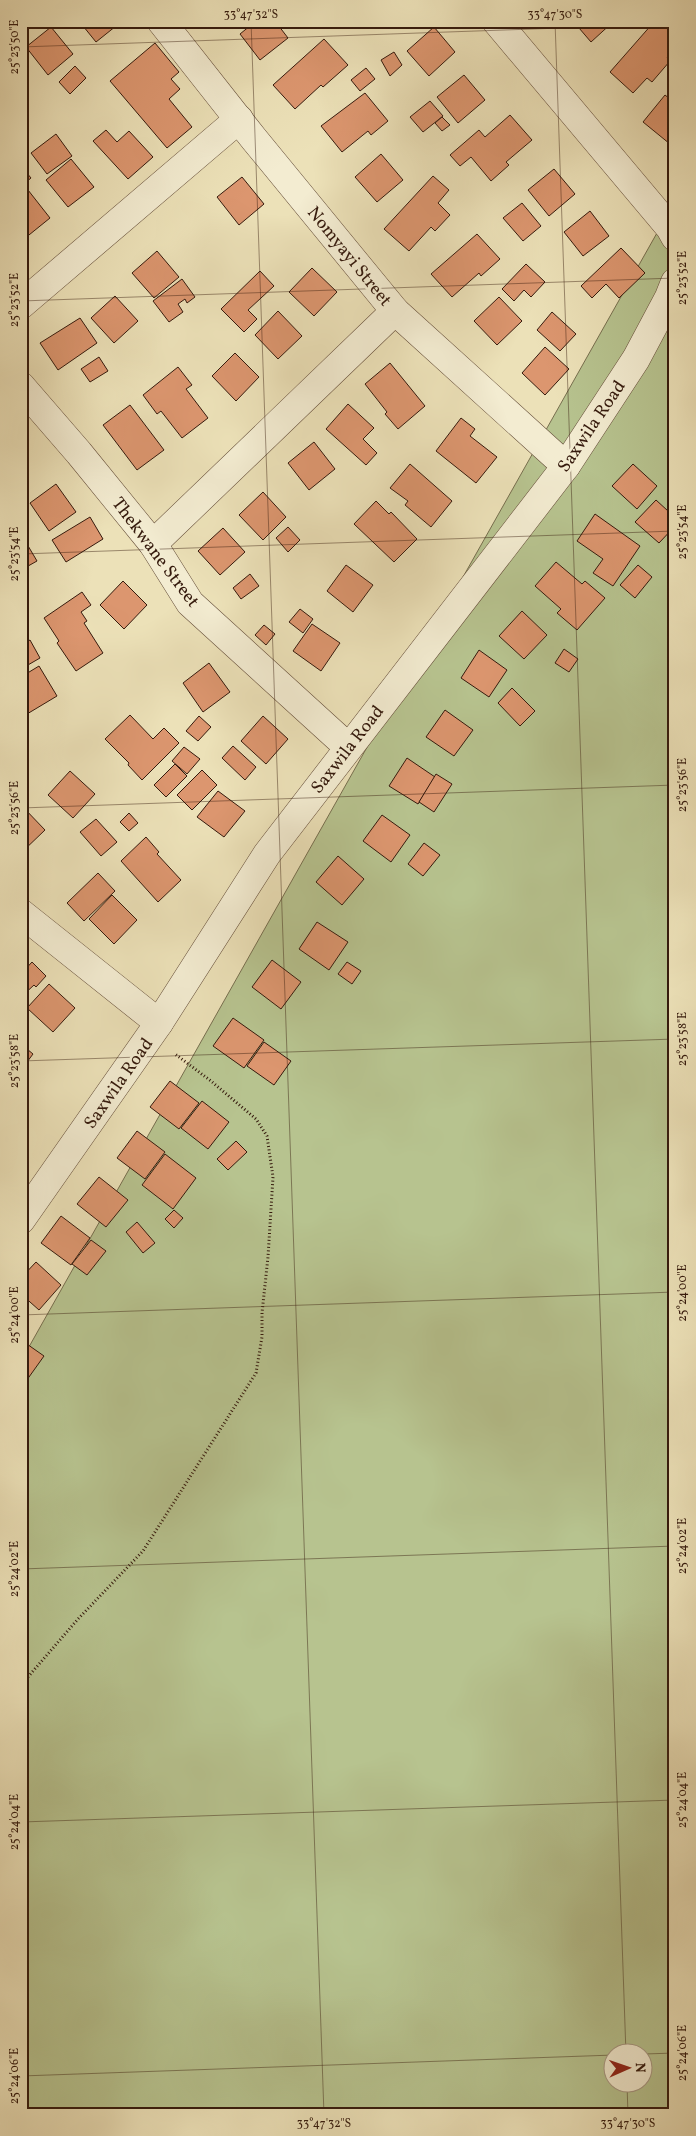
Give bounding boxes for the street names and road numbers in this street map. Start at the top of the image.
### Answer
street label: Nomyayi Street [301,202,397,312]
street label: Saxwila Road [552,376,632,478]
street label: Thekwane Street [105,493,205,613]
street label: Saxwila Road [306,700,391,799]
street label: Saxwila Road [79,1033,160,1134]

